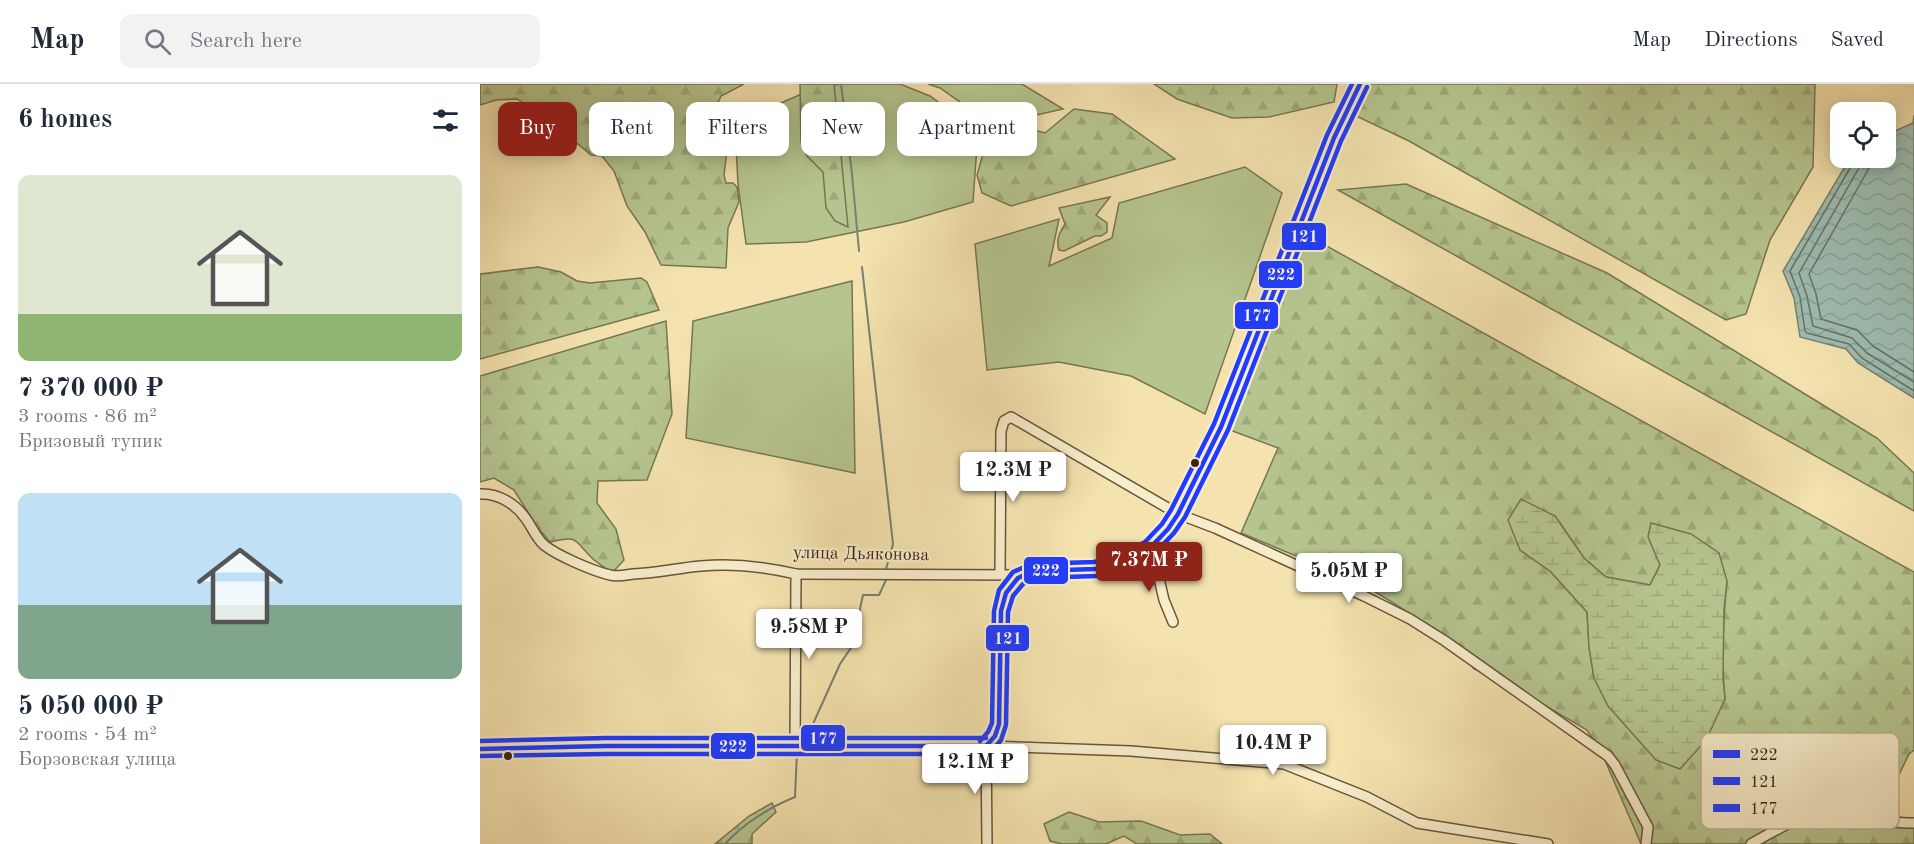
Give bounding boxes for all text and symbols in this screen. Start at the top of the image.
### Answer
search box [120,14,540,68]
icon: search [141,25,174,58]
text: Map [30,27,84,55]
text: Search here [189,30,302,52]
text: Map [1632,30,1671,51]
text: Directions [1704,30,1798,51]
text: Saved [1831,30,1884,51]
chip: Buy [498,102,577,156]
chip: Rent [589,102,674,156]
chip: Filters [686,102,789,156]
chip: New [801,102,885,156]
chip: Apartment [897,102,1037,156]
map controls [1830,102,1896,168]
button: locate [1830,102,1896,168]
icon: filters [429,104,462,137]
text: 6 homes [18,107,112,133]
icon: home [186,214,294,322]
line badge: 121 [1281,222,1327,251]
text: 121 [1290,230,1318,246]
line badge: 222 [1258,260,1303,289]
text: 222 [1267,268,1295,284]
line badge: 177 [1234,301,1279,330]
text: 177 [1243,309,1271,325]
text: 7 370 000 ₽ [18,376,164,402]
text: 3 rooms · 86 m² [18,407,157,427]
text: Бризовый тупик [18,432,163,452]
pin: 12.3M ₽ [958,452,1068,503]
unlabelled marker [1189,457,1201,469]
text: 12.3M ₽ [974,461,1052,481]
icon: home [186,532,294,640]
pin: 7.37M ₽ [1094,542,1204,593]
street label: улица Дьяконова [793,544,929,564]
text: 7.37M ₽ [1110,551,1188,571]
pin: 5.05M ₽ [1294,553,1404,604]
line badge: 222 [1023,556,1069,585]
text: 5.05M ₽ [1310,562,1388,582]
text: 222 [1032,564,1060,580]
pin: 9.58M ₽ [754,609,864,660]
text: 9.58M ₽ [770,618,848,638]
line badge: 121 [985,624,1030,652]
text: 121 [994,632,1022,648]
text: 5 050 000 ₽ [18,694,164,720]
line badge: 177 [800,724,846,752]
text: 2 rooms · 54 m² [18,725,157,745]
pin: 10.4M ₽ [1218,725,1328,776]
line badge: 222 [710,732,756,760]
text: 177 [809,732,837,748]
legend [1701,733,1899,829]
text: 10.4M ₽ [1234,734,1312,754]
text: 222 [719,740,747,756]
pin: 12.1M ₽ [920,744,1030,795]
text: 222 [1750,748,1778,764]
text: Борзовская улица [18,750,176,770]
unlabelled marker [502,750,514,762]
text: 12.1M ₽ [936,753,1014,773]
text: 121 [1750,775,1778,791]
text: 177 [1750,802,1778,818]

